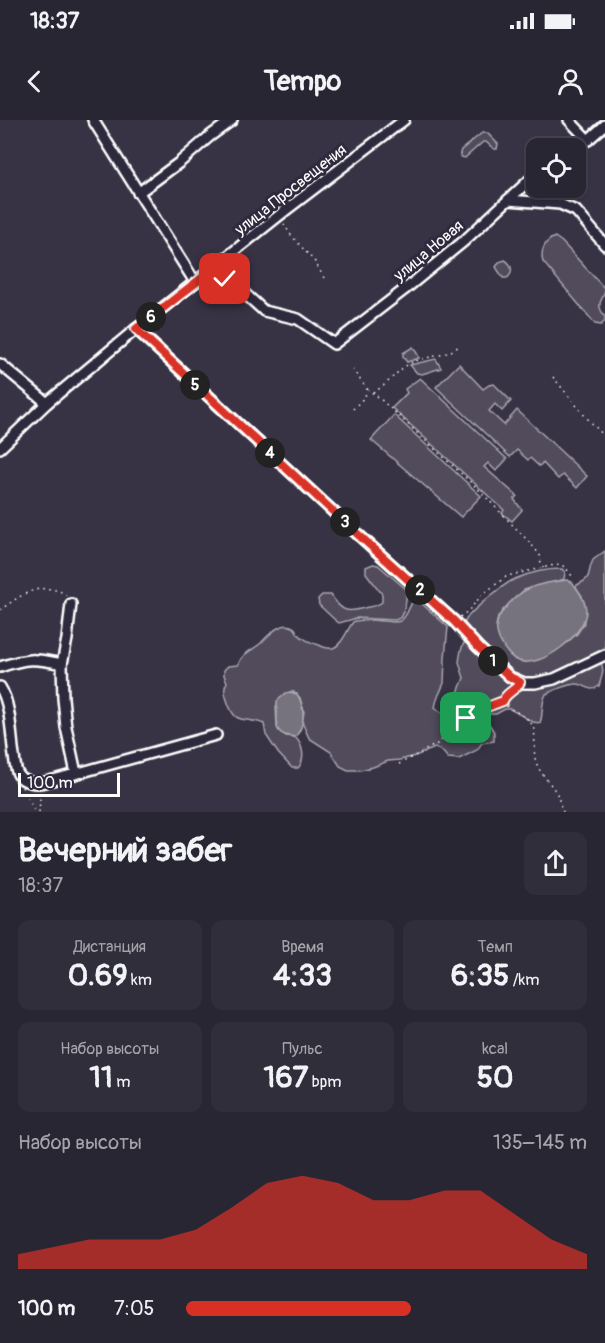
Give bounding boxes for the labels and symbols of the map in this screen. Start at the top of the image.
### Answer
street label: улица Просвещения [230,140,351,240]
street label: улица Новая [389,216,468,286]
pin [199,253,250,304]
pin: 6 [136,302,166,332]
pin: 5 [180,370,210,400]
pin: 4 [255,438,285,468]
pin: 3 [330,507,360,537]
pin: 2 [405,575,435,605]
pin: 1 [478,646,508,676]
pin [440,692,491,743]
scale bar [18,770,120,798]

